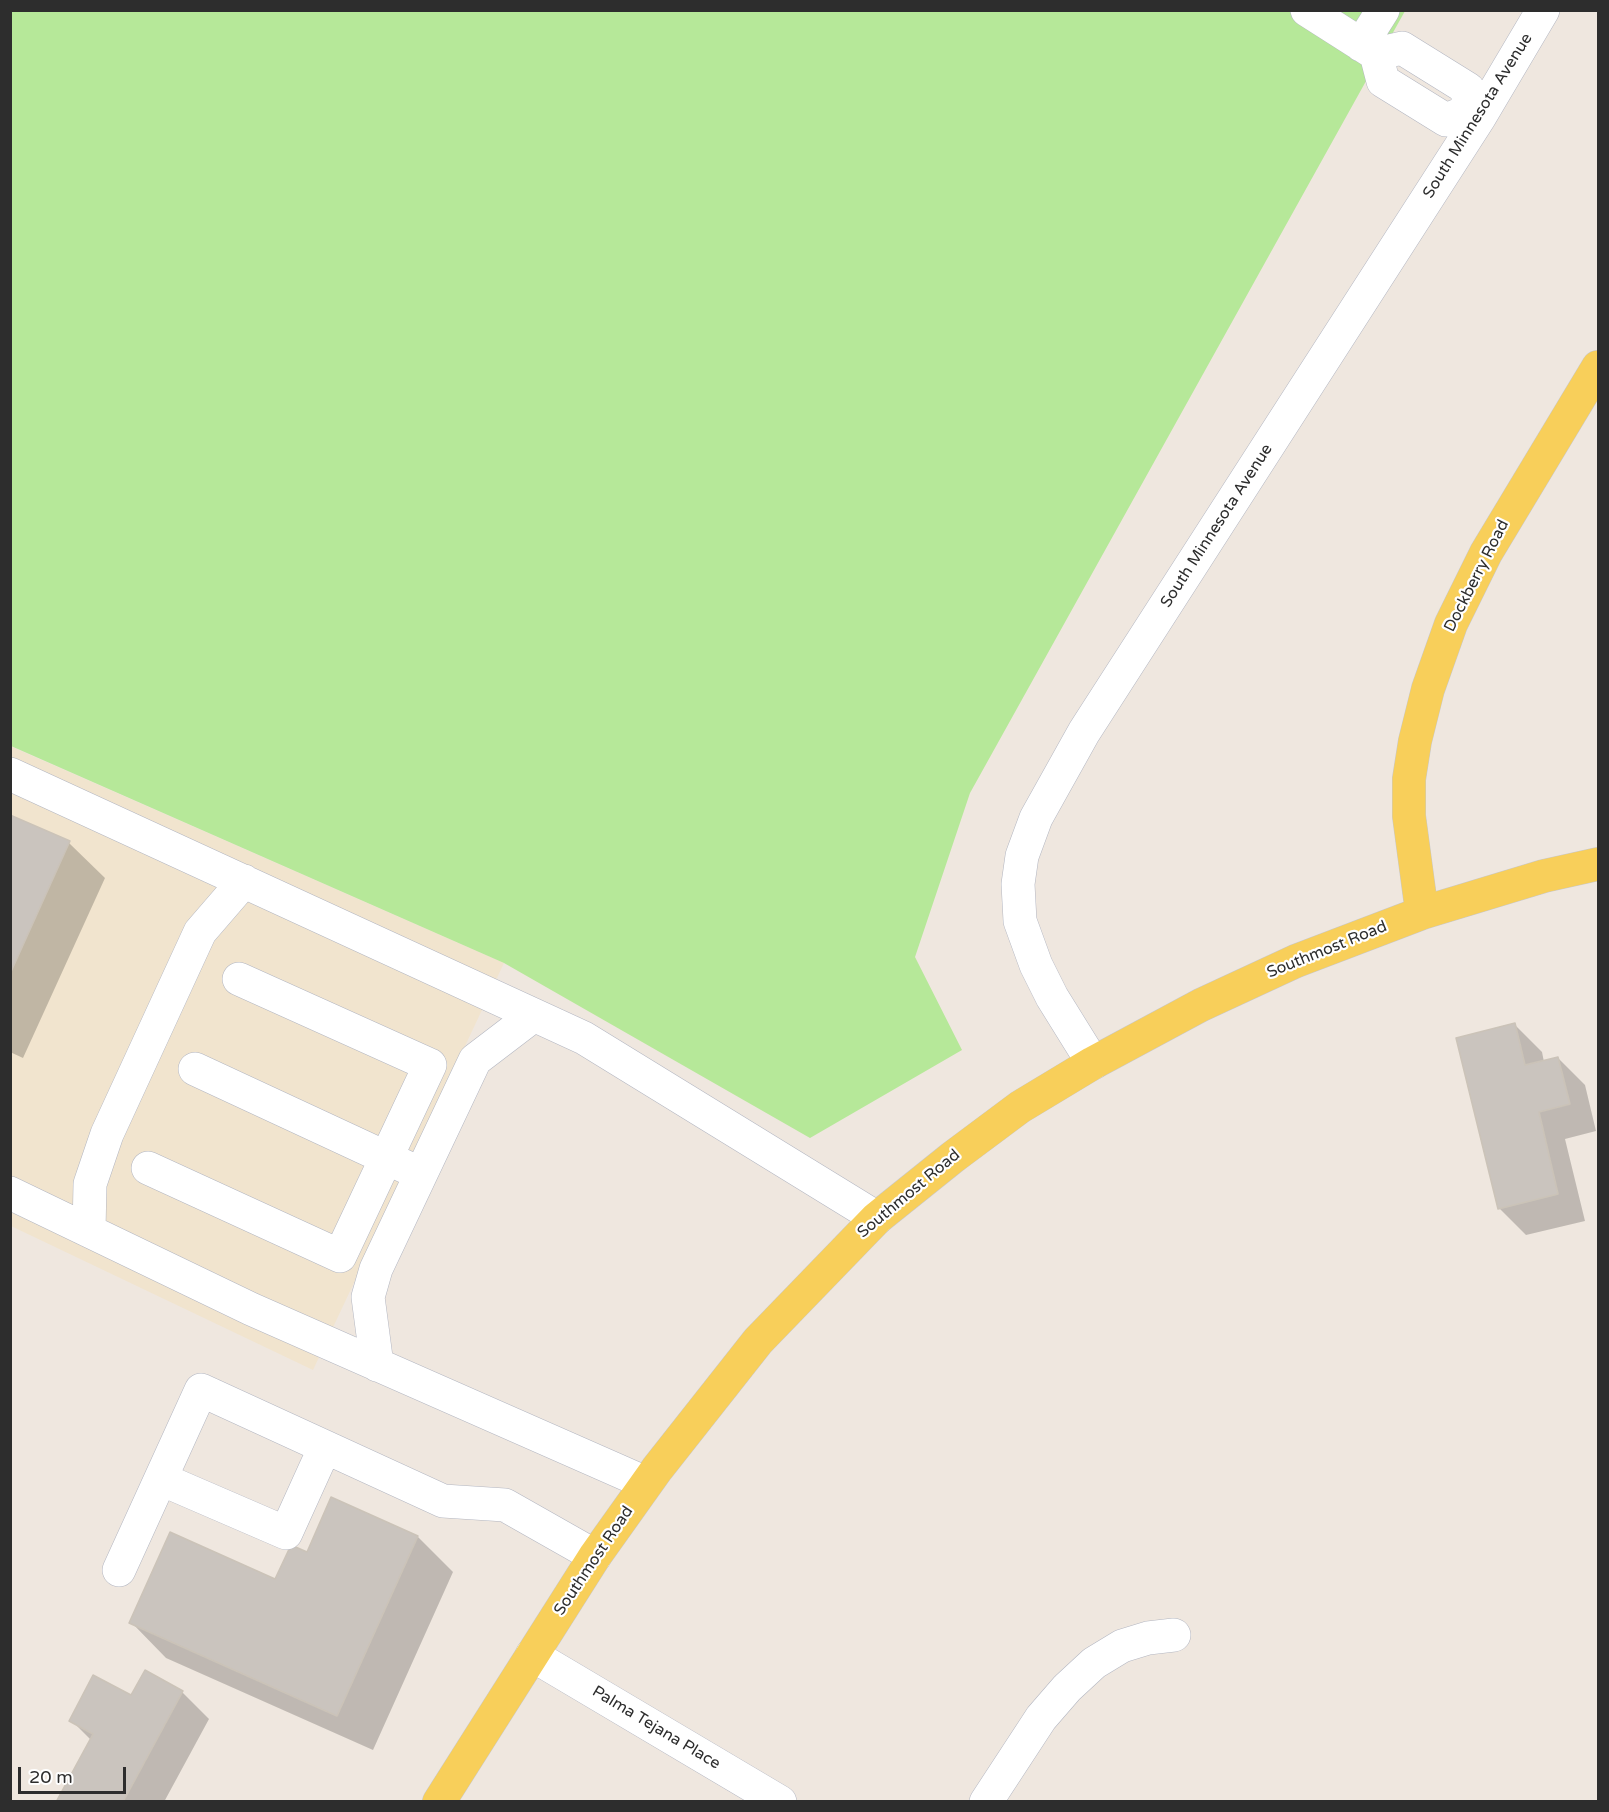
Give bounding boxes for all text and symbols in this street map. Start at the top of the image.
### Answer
street label: South Minnesota Avenue [1419,30,1537,202]
street label: South Minnesota Avenue [1157,441,1277,611]
street label: Dockberry Road [1441,517,1513,635]
street label: Southmost Road [1264,917,1390,983]
street label: Southmost Road [854,1146,964,1242]
street label: Southmost Road [550,1503,638,1619]
street label: Palma Tejana Place [588,1682,724,1774]
scale bar [21,1755,129,1793]
text: 20 m [29,1766,73,1788]

